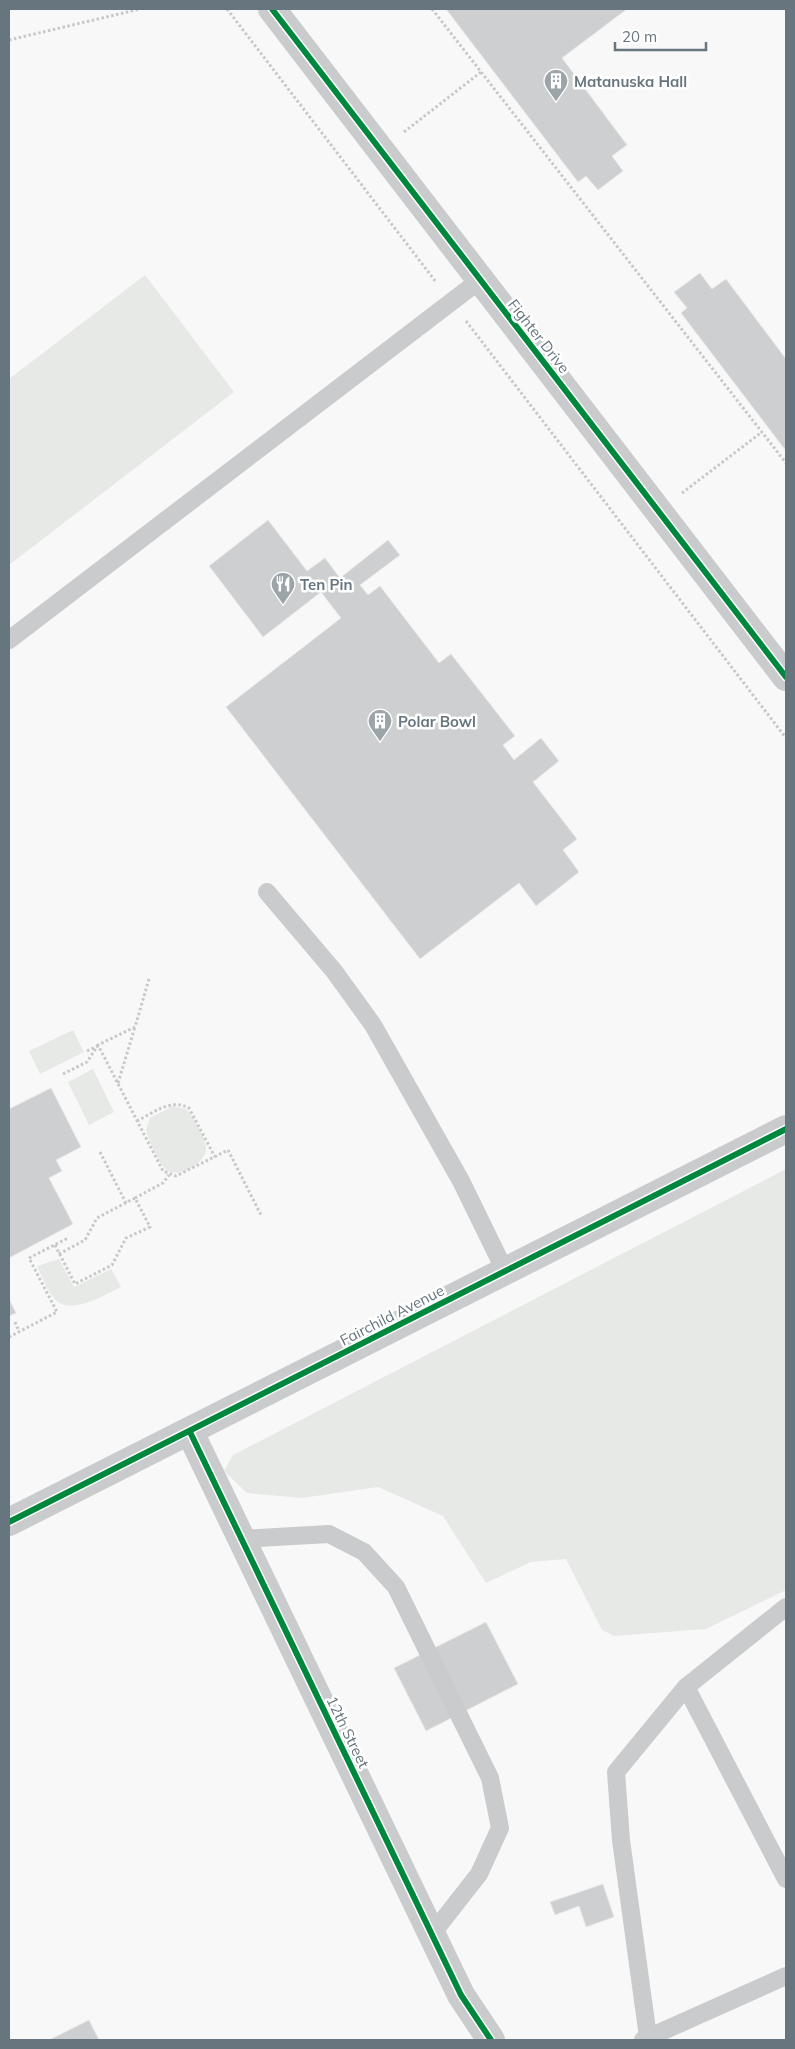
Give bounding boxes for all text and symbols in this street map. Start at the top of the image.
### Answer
scale bar [615,20,706,52]
text: 20 m [622,27,657,46]
building icon: Matanuska Hall [543,68,569,102]
place label: Matanuska Hall [574,72,687,91]
street label: Fighter Drive [504,295,574,377]
restaurant icon: Ten Pin [270,571,296,605]
place label: Ten Pin [300,575,352,594]
building icon: Polar Bowl [367,708,393,742]
place label: Polar Bowl [398,712,476,731]
street label: Fairchild Avenue [337,1281,447,1349]
street label: 12th Street [322,1693,374,1771]

